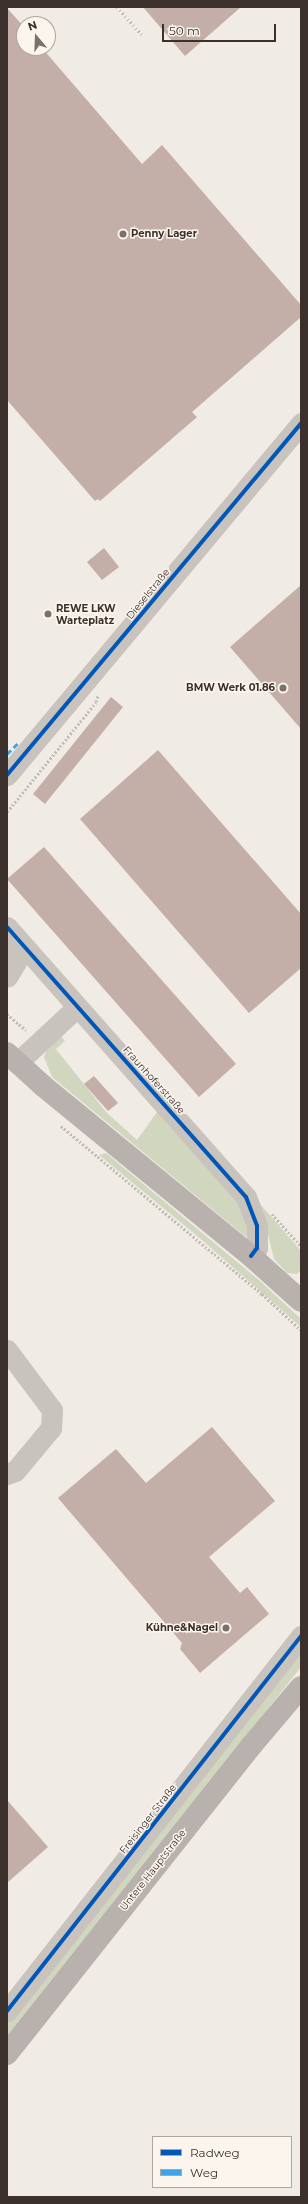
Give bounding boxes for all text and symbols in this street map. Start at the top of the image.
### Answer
north arrow [16,16,56,56]
scale bar [164,16,278,42]
text: N [26,18,39,34]
text: 50 m [169,23,200,38]
place label: Penny Lager [131,228,197,240]
marker: Penny Lager [118,229,128,239]
street label: Dieselstraße [124,566,172,622]
place label: REWE LKW Warteplatz [56,602,116,626]
marker: REWE LKW Warteplatz [43,609,53,619]
place label: BMW Werk 01.86 [186,682,275,694]
marker: BMW Werk 01.86 [278,683,288,693]
street label: Fraunhoferstraße [121,1044,187,1116]
place label: Kühne&Nagel [146,1622,218,1634]
marker: Kühne&Nagel [221,1623,231,1633]
street label: Freisinger Straße [117,1782,179,1856]
street label: Untere Hauptstraße [118,1827,188,1913]
legend [152,2136,292,2188]
text: Radweg [190,2145,240,2160]
text: Weg [190,2165,218,2180]

